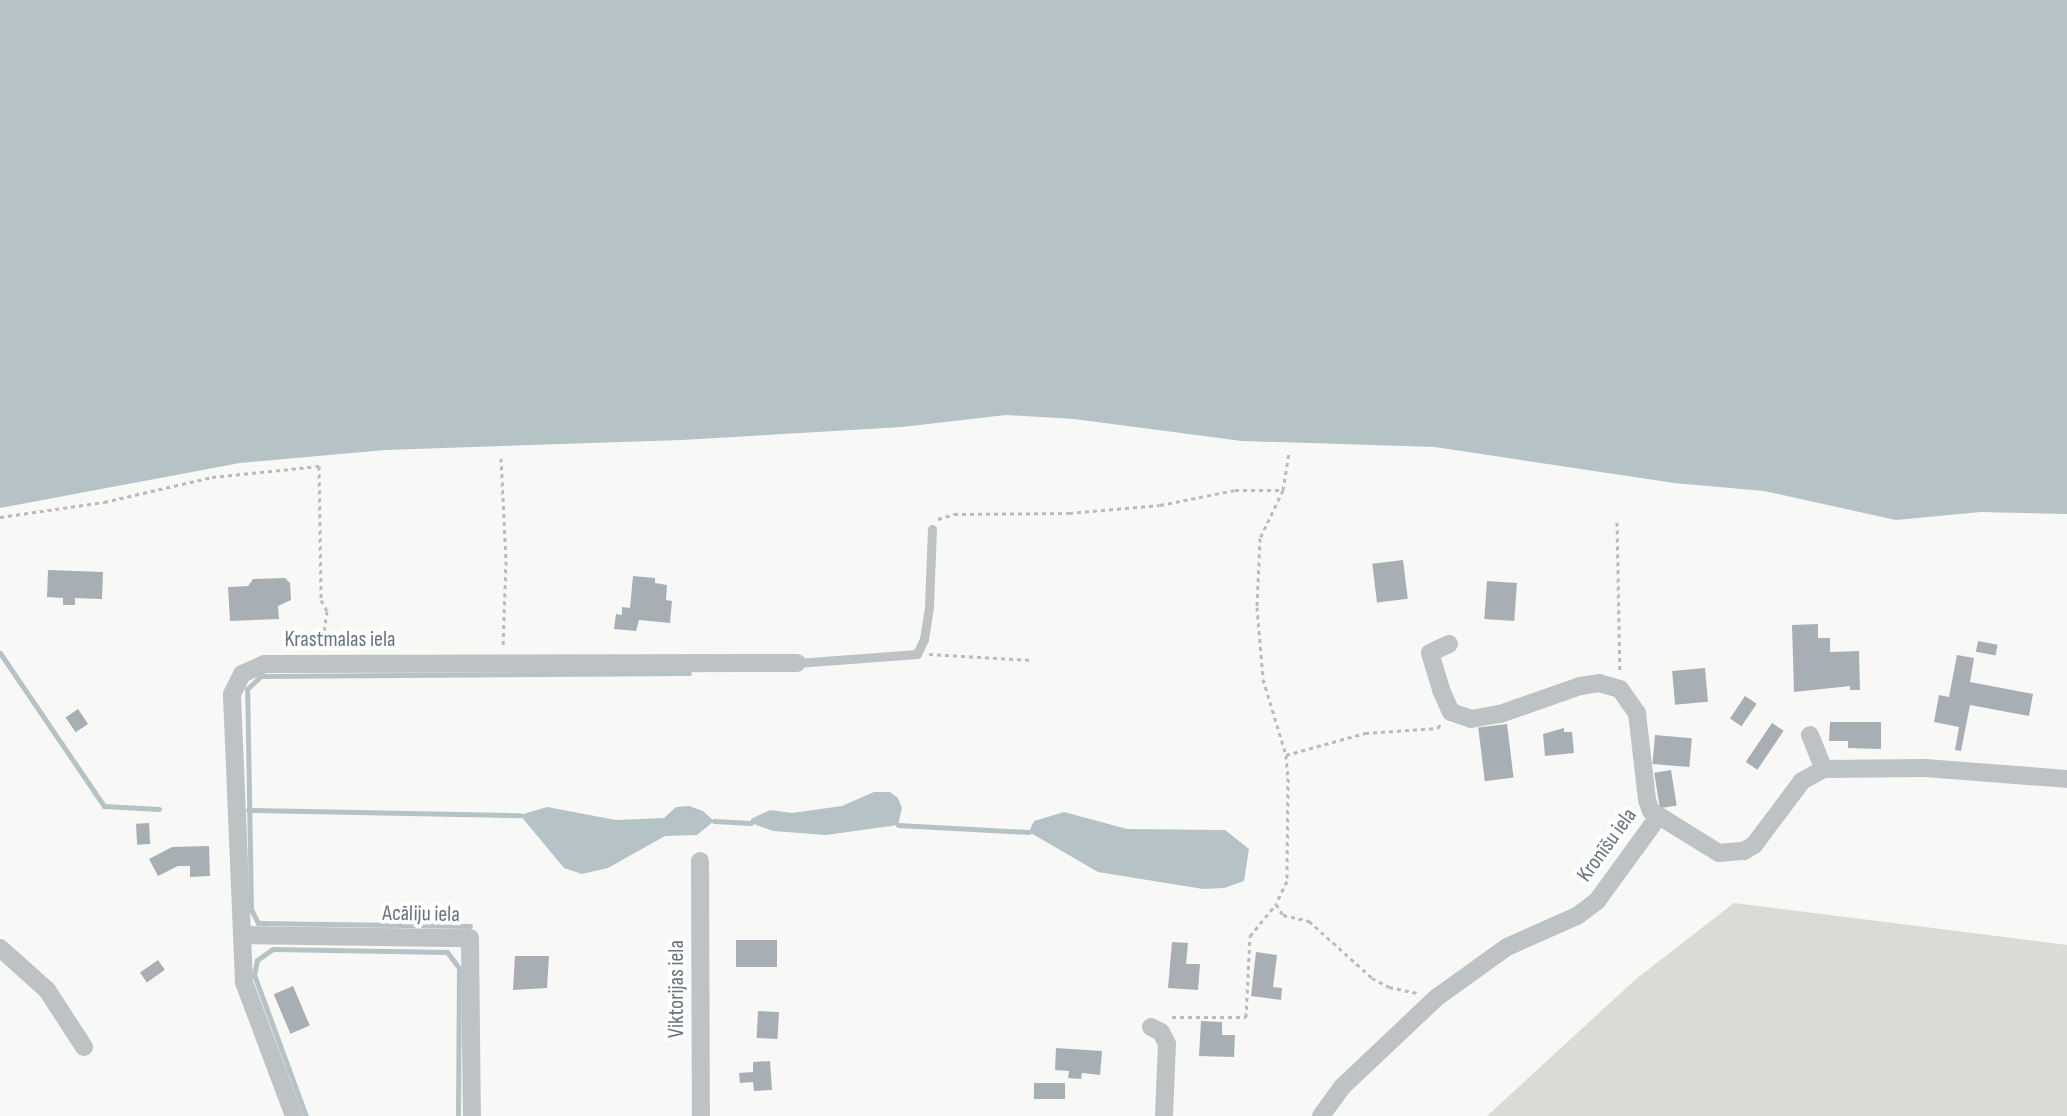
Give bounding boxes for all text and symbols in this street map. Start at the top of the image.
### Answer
street label: Krastmalas iela [285,627,395,653]
street label: Kronīšu iela [1571,803,1643,887]
street label: Acāliju iela [382,900,460,928]
street label: Viktorijas iela [664,940,690,1038]

